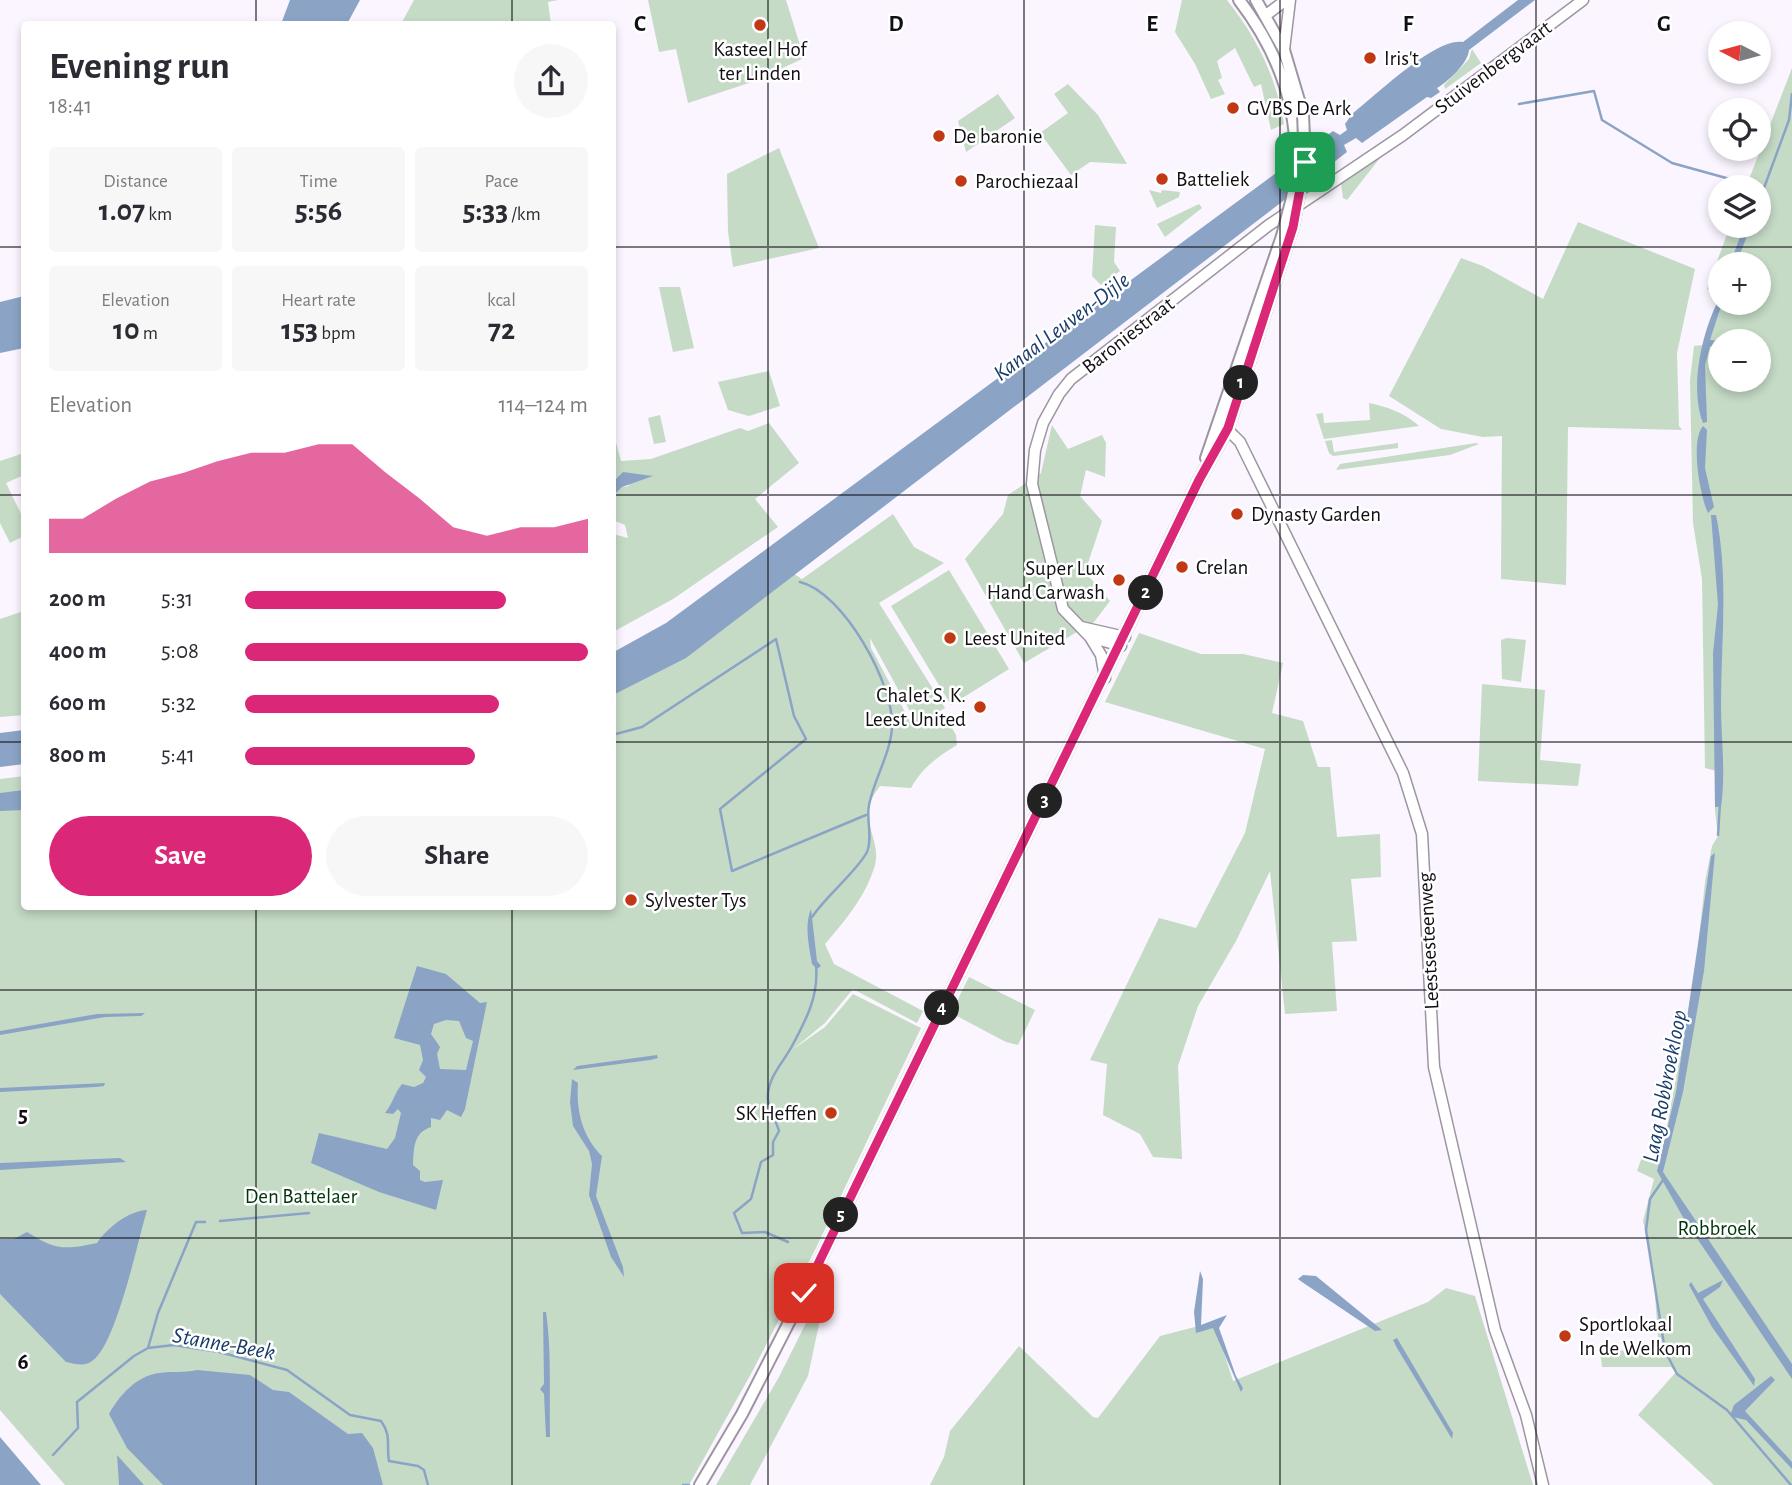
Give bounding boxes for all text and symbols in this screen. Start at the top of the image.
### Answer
text: C [634,13,646,36]
text: D [888,13,904,36]
text: E [1146,13,1158,36]
text: F [1403,13,1414,36]
text: G [1657,13,1671,36]
marker: Kasteel Hof ter Linden [752,17,768,33]
street label: Stuivenbergvaart [1431,17,1556,118]
north arrow [1708,21,1771,84]
map controls [1708,21,1771,392]
place label: Kasteel Hof ter Linden [713,39,808,84]
button: share [514,44,588,118]
text: Evening run [49,48,230,86]
place label: Iris't [1384,48,1419,69]
marker: Iris't [1362,50,1378,66]
text: 18:41 [49,95,92,118]
place label: GVBS De Ark [1247,98,1352,119]
button: locate [1708,98,1771,161]
marker: GVBS De Ark [1225,100,1241,116]
place label: De baronie [953,126,1042,147]
marker: De baronie [931,128,947,144]
pin [1275,132,1335,192]
icon: arrive [1286,143,1324,181]
place label: Batteliek [1176,169,1250,190]
place label: Parochiezaal [975,171,1079,192]
marker: Batteliek [1154,171,1170,187]
text: Distance [103,172,168,191]
text: Time [300,172,337,191]
text: Pace [484,172,519,191]
marker: Parochiezaal [953,173,969,189]
button: layers [1708,175,1771,238]
text: 1.07 [99,196,145,226]
text: 5:56 [295,196,342,226]
text: 5:33 [462,196,508,226]
text: km [145,205,172,224]
text: /km [508,205,541,224]
button: + [1708,252,1771,315]
water label: Kanaal Leuven-Dijle [990,269,1134,386]
text: Elevation [101,291,170,310]
text: Heart rate [281,291,356,310]
text: kcal [487,291,516,310]
street label: Baroniestraat [1078,293,1178,378]
text: 10 [113,315,140,345]
text: 153 [281,315,318,345]
text: 72 [488,315,515,345]
text: m [140,324,158,343]
text: bpm [318,324,356,343]
button: − [1708,329,1771,392]
pin: 1 [1224,366,1258,400]
text: 1 [1237,373,1244,392]
text: Elevation [49,394,132,417]
text: 114–124 m [499,394,588,417]
place label: Dynasty Garden [1251,504,1381,525]
marker: Dynasty Garden [1229,506,1245,522]
place label: Crelan [1196,557,1248,578]
place label: Super Lux Hand Carwash [987,558,1105,603]
marker: Crelan [1174,559,1190,575]
marker: Super Lux Hand Carwash [1111,572,1127,588]
pin: 2 [1128,576,1164,610]
text: 2 [1141,583,1150,602]
text: 200 m [49,588,106,611]
text: 5:31 [161,588,193,611]
place label: Leest United [964,628,1065,649]
marker: Leest United [942,630,958,646]
text: 400 m [49,640,107,663]
text: 5:08 [161,640,199,663]
place label: Chalet S. K. Leest United [865,685,966,730]
text: 600 m [49,692,106,715]
text: 5:32 [161,692,196,715]
marker: Chalet S. K. Leest United [972,699,988,715]
text: 800 m [49,744,106,767]
text: 5:41 [161,744,195,767]
pin: 3 [1028,784,1062,818]
text: 3 [1040,791,1049,810]
button: Save [49,816,312,896]
button: Share [326,816,588,896]
street label: Leestsesteenweg [1414,871,1443,1010]
place label: Sylvester Tys [645,890,747,911]
marker: Sylvester Tys [623,892,639,908]
pin: 4 [925,990,960,1026]
text: 4 [937,998,946,1017]
water label: Laag Robbroekloop [1639,1008,1692,1164]
place label: SK Heffen [736,1103,817,1124]
text: 5 [18,1104,28,1127]
marker: SK Heffen [823,1105,839,1121]
park label: Den Battelaer [245,1186,358,1207]
pin: 5 [824,1198,858,1232]
text: 5 [836,1205,845,1224]
park label: Robbroek [1678,1218,1757,1239]
pin [774,1263,834,1323]
icon: check [785,1274,823,1312]
place label: Sportlokaal In de Welkom [1579,1314,1692,1359]
water label: Stanne-Beek [171,1324,277,1365]
marker: Sportlokaal In de Welkom [1557,1328,1573,1344]
text: 6 [17,1351,29,1374]

